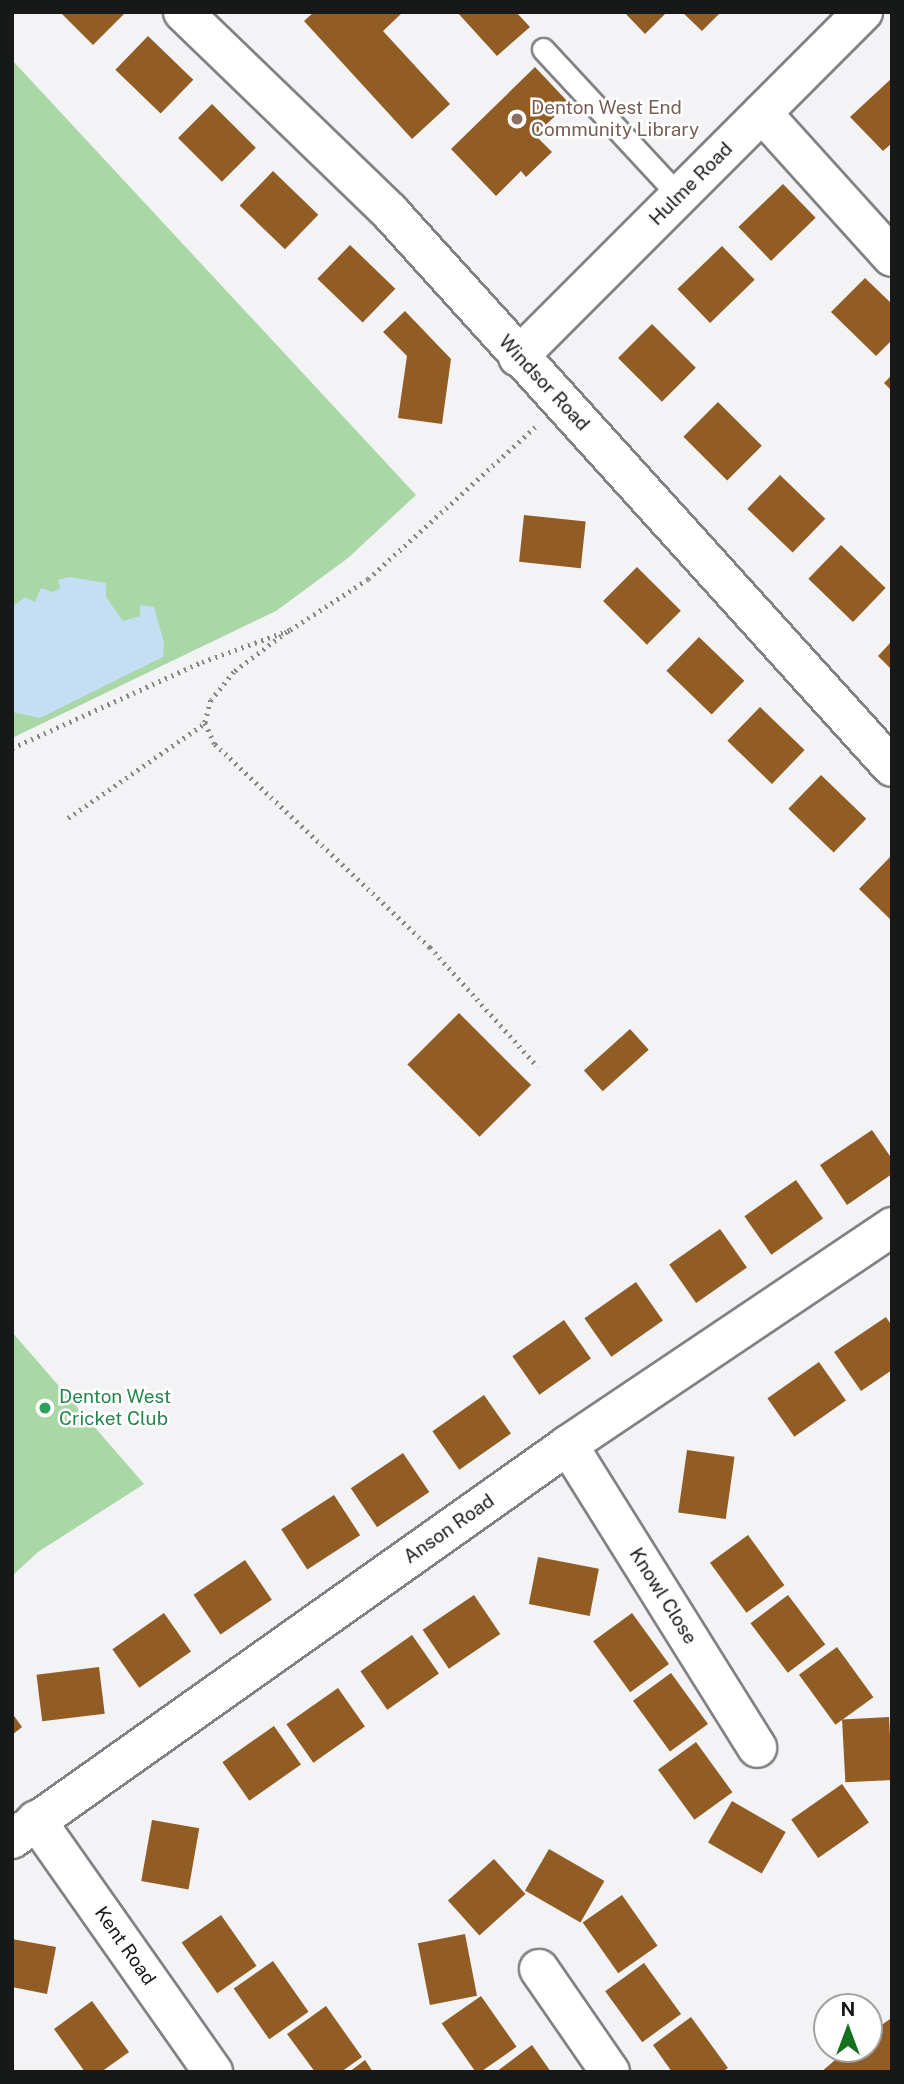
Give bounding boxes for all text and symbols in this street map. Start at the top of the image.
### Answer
place label: Denton West End Community Library [531,97,699,141]
marker: Denton West End Community Library [509,111,525,127]
street label: Hulme Road [645,138,737,230]
street label: Windsor Road [494,330,594,436]
place label: Denton West Cricket Club [59,1386,172,1430]
marker: Denton West Cricket Club [37,1400,53,1416]
street label: Anson Road [399,1489,499,1569]
street label: Knowl Close [624,1544,702,1648]
street label: Kent Road [90,1902,160,1990]
north arrow [813,1993,883,2063]
text: N [841,1998,855,2020]

